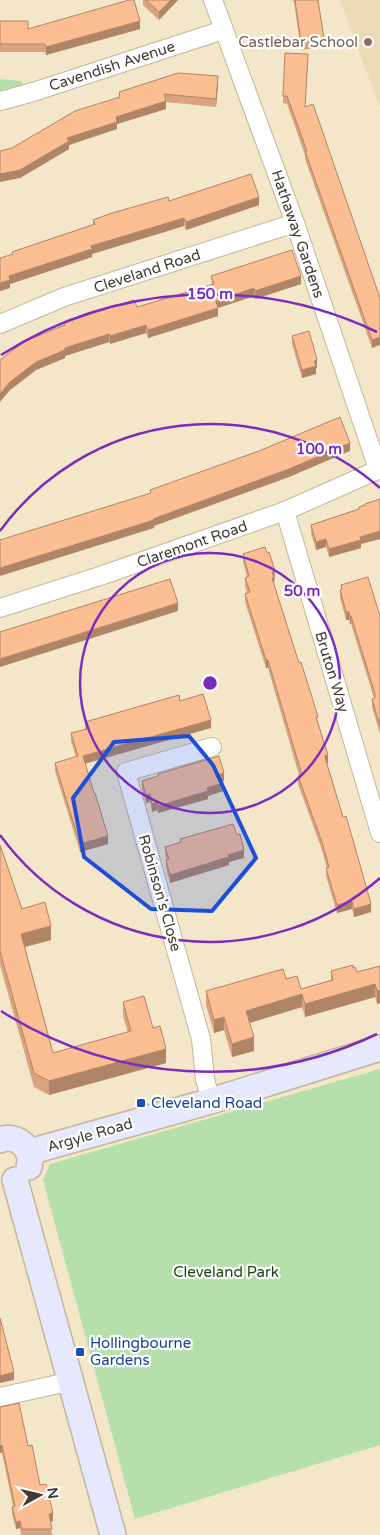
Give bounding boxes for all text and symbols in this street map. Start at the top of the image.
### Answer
place label: Castlebar School [238,33,358,51]
marker: Castlebar School [362,36,374,48]
street label: Cavendish Avenue [47,37,177,95]
street label: Hathaway Gardens [268,168,328,300]
street label: Cleveland Road [91,245,203,297]
text: 150 m [187,285,233,303]
text: 100 m [296,440,342,458]
street label: Claremont Road [134,517,250,571]
text: 50 m [284,582,320,600]
street label: Bruton Way [311,629,353,715]
centre of rings [201,674,219,692]
street label: Robinson's Close [135,832,185,954]
place label: Cleveland Road [151,1094,262,1112]
marker: Cleveland Road [135,1097,147,1109]
street label: Argyle Road [45,1114,135,1156]
park label: Cleveland Park [173,1263,279,1281]
place label: Hollingbourne Gardens [90,1334,191,1369]
marker: Hollingbourne Gardens [74,1346,86,1358]
north arrow [15,1470,65,1520]
text: N [43,1487,62,1500]

